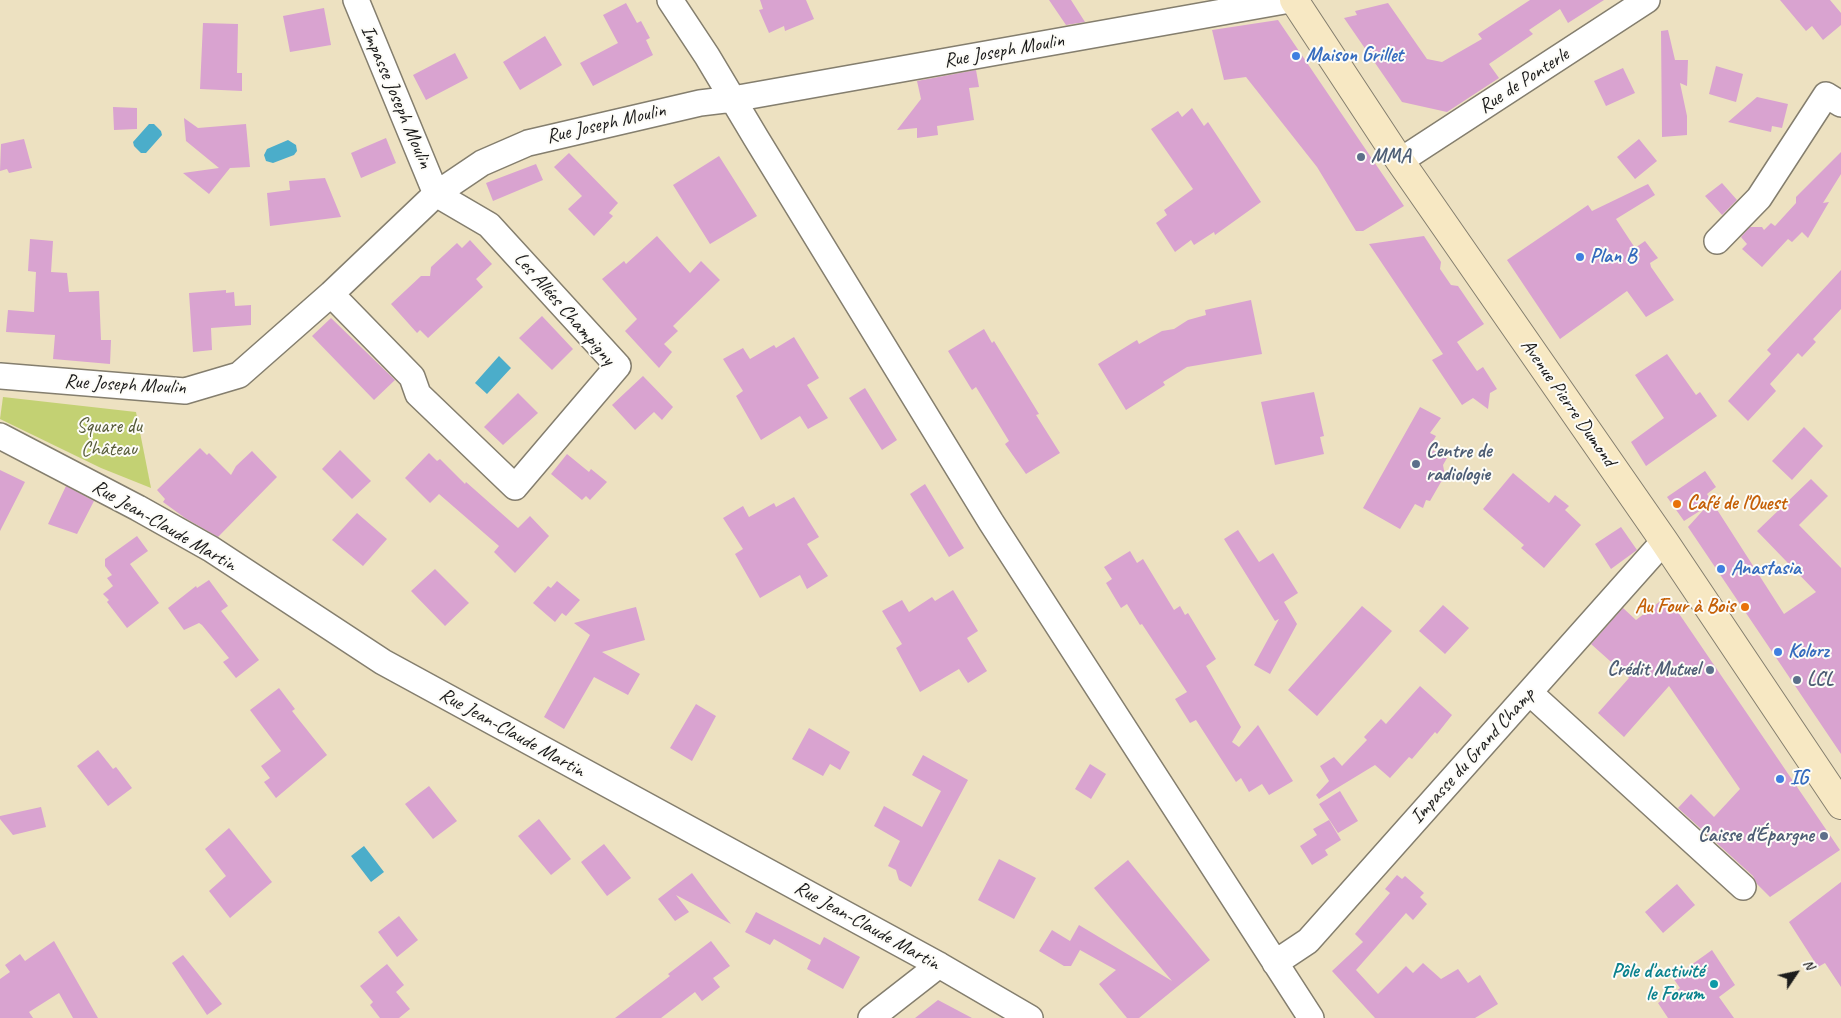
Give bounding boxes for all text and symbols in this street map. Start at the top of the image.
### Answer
street label: Impasse Joseph Moulin [355,22,437,172]
street label: Rue Joseph Moulin [942,29,1066,73]
street label: Rue de Ponterle [1474,43,1574,119]
place label: Maison Grillet [1306,44,1403,68]
marker: Maison Grillet [1290,50,1302,62]
street label: Rue Joseph Moulin [544,99,668,149]
place label: MMA [1371,145,1410,169]
marker: MMA [1355,151,1367,163]
place label: Plan B [1590,245,1637,269]
street label: Les Allées Champigny [508,248,620,370]
marker: Plan B [1574,251,1586,263]
street label: Avenue Pierre Dumond [1515,335,1621,471]
street label: Rue Joseph Moulin [64,370,186,400]
park label: Square du Château [76,415,142,462]
place label: Centre de radiologie [1426,440,1491,487]
marker: Centre de radiologie [1410,458,1422,470]
street label: Rue Jean-Claude Martin [88,475,240,577]
place label: Café de l'Ouest [1687,492,1786,516]
marker: Café de l'Ouest [1671,498,1683,510]
place label: Anastasia [1731,557,1801,581]
marker: Anastasia [1715,563,1727,575]
place label: Au Four à Bois [1635,595,1735,619]
marker: Au Four à Bois [1739,601,1751,613]
place label: Kolorz [1788,640,1829,664]
marker: Kolorz [1772,646,1784,658]
place label: Crédit Mutuel [1607,658,1700,682]
marker: Crédit Mutuel [1704,664,1716,676]
place label: LCL [1807,668,1833,692]
marker: LCL [1791,674,1803,686]
street label: Rue Jean-Claude Martin [435,683,589,783]
street label: Impasse du Grand Champ [1406,683,1540,829]
place label: IG [1790,767,1808,791]
marker: IG [1774,773,1786,785]
place label: Caisse d'Épargne [1698,824,1814,848]
marker: Caisse d'Épargne [1818,830,1830,842]
street label: Rue Jean-Claude Martin [790,876,944,976]
north arrow [1771,948,1821,998]
text: N [1799,956,1818,973]
place label: Pôle d'activité le Forum [1612,960,1704,1007]
marker: Pôle d'activité le Forum [1708,978,1720,990]

